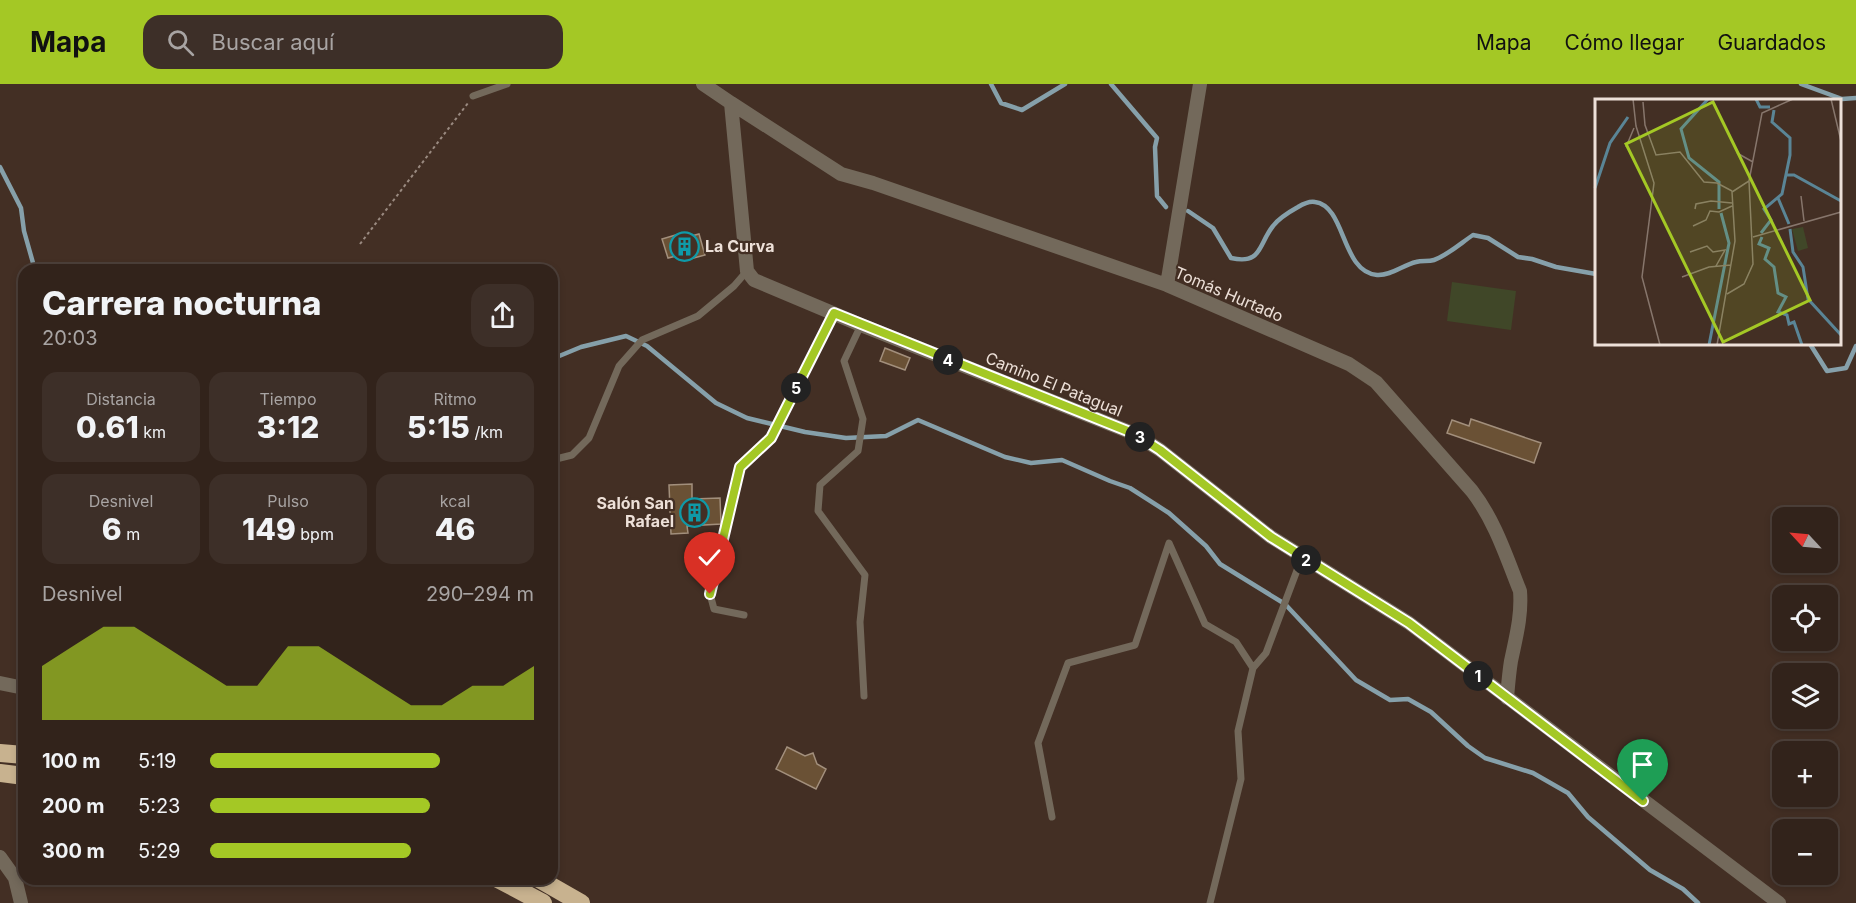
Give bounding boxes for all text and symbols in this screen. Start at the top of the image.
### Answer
search box [143,15,563,69]
text: Mapa [30,25,107,59]
icon: search [164,26,197,59]
text: Buscar aquí [212,29,334,55]
text: Mapa [1476,30,1532,55]
text: Cómo llegar [1565,30,1684,55]
text: Guardados [1717,30,1826,55]
inset map [1595,99,1841,345]
building icon: La Curva [668,230,700,262]
place label: La Curva [705,236,774,256]
street label: Tomás Hurtado [1172,262,1286,326]
text: Carrera nocturna [42,283,322,323]
button: share [471,284,534,347]
text: 20:03 [42,326,98,350]
pin: 4 [933,345,963,375]
street label: Camino El Patagual [983,347,1125,421]
text: 4 [943,350,953,370]
pin: 5 [781,373,811,403]
text: 5 [791,378,801,398]
text: Distancia [86,389,156,409]
text: Tiempo [260,389,316,409]
text: Ritmo [433,389,477,409]
text: 0.61 [76,409,139,445]
text: 3:12 [257,409,319,445]
text: 5:15 [407,409,470,445]
text: km [139,422,166,442]
text: /km [470,422,503,442]
pin: 3 [1125,422,1155,452]
text: 3 [1135,427,1145,447]
text: Desnivel [89,491,153,511]
text: Pulso [267,491,309,511]
text: kcal [440,491,470,511]
place label: Salón San Rafael [597,493,674,531]
building icon: Salón San Rafael [679,496,711,528]
north arrow [1772,507,1838,573]
map controls [1772,507,1838,885]
text: 6 [102,511,122,547]
text: 149 [242,511,296,547]
text: 46 [435,511,475,547]
text: m [122,524,140,544]
text: bpm [296,524,334,544]
pin [684,532,735,594]
icon: check [693,541,726,574]
pin: 2 [1291,545,1321,575]
text: 2 [1301,550,1311,570]
text: Desnivel [42,582,123,606]
text: 290–294 m [426,582,534,606]
button: locate [1772,585,1838,651]
pin: 1 [1463,661,1493,691]
button: layers [1772,663,1838,729]
text: 1 [1475,666,1481,686]
pin [1617,739,1668,801]
button: + [1772,741,1838,807]
icon: arrive [1626,748,1659,781]
text: 100 m [42,749,101,773]
text: 5:19 [138,749,176,773]
text: 200 m [42,794,105,818]
text: 5:23 [138,794,180,818]
button: − [1772,819,1838,885]
text: 300 m [42,839,105,863]
text: 5:29 [138,839,181,863]

